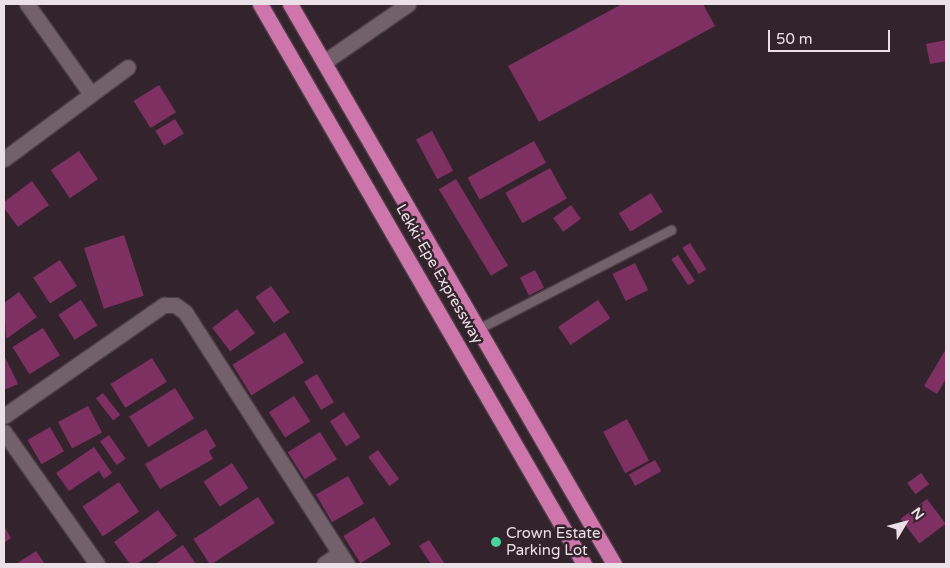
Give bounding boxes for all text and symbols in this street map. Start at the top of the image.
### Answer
scale bar [770,20,892,52]
text: 50 m [776,30,813,48]
street label: Lekki-Epe Expressway [392,201,486,347]
north arrow [880,498,930,548]
text: N [907,504,928,523]
place label: Crown Estate Parking Lot [506,524,600,559]
marker: Crown Estate Parking Lot [490,536,502,548]

